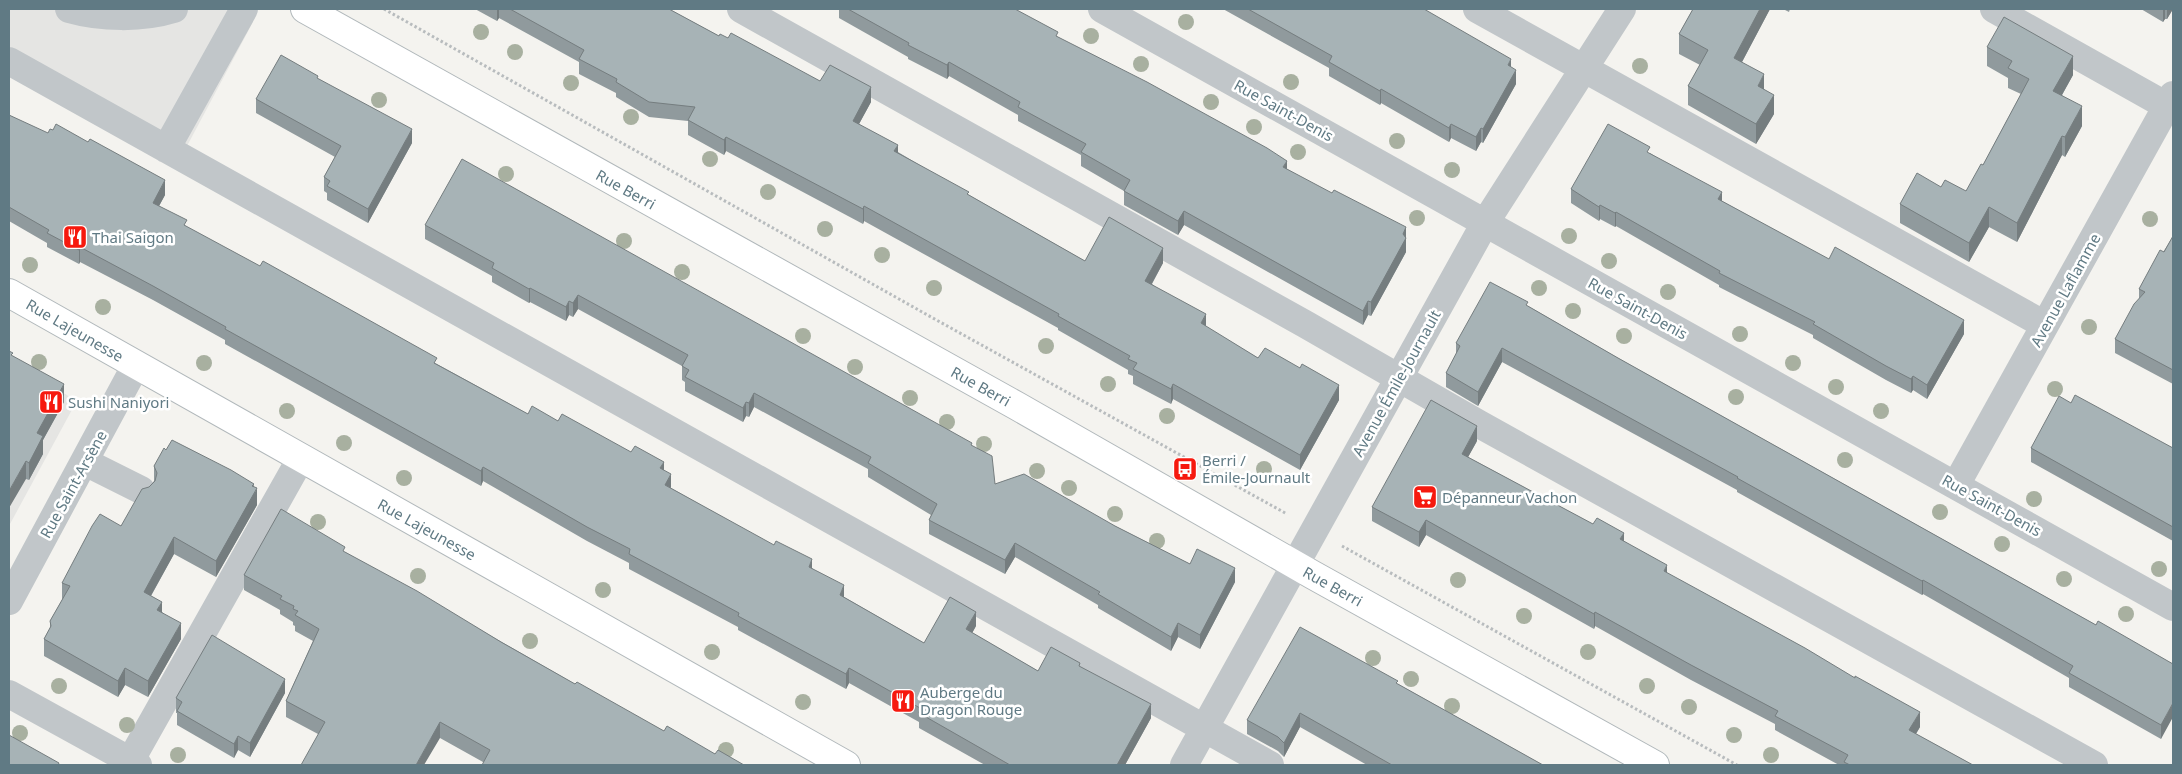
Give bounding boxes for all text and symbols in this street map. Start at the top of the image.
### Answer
street label: Rue Saint-Denis [1231,74,1337,146]
street label: Rue Berri [593,164,659,214]
restaurant icon: Thai Saigon [62,224,88,250]
place label: Thai Saigon [92,227,174,247]
street label: Avenue Laflamme [2026,230,2104,350]
street label: Rue Saint-Denis [1585,272,1691,344]
street label: Rue Lajeunesse [23,294,127,366]
street label: Avenue Émile-Journault [1347,306,1445,460]
street label: Rue Berri [948,361,1014,411]
restaurant icon: Sushi Naniyori [38,389,64,415]
place label: Sushi Naniyori [68,392,169,412]
street label: Rue Saint-Arsène [35,427,111,541]
place label: Berri / Émile-Journault [1202,450,1311,487]
bus stop icon: Berri / Émile-Journault [1172,456,1198,482]
street label: Rue Saint-Denis [1939,469,2045,541]
supermarket icon: Dépanneur Vachon [1412,484,1438,510]
place label: Dépanneur Vachon [1442,487,1577,507]
street label: Rue Lajeunesse [374,494,480,564]
street label: Rue Berri [1300,561,1366,611]
place label: Auberge du Dragon Rouge [920,682,1022,719]
restaurant icon: Auberge du Dragon Rouge [890,688,916,714]

